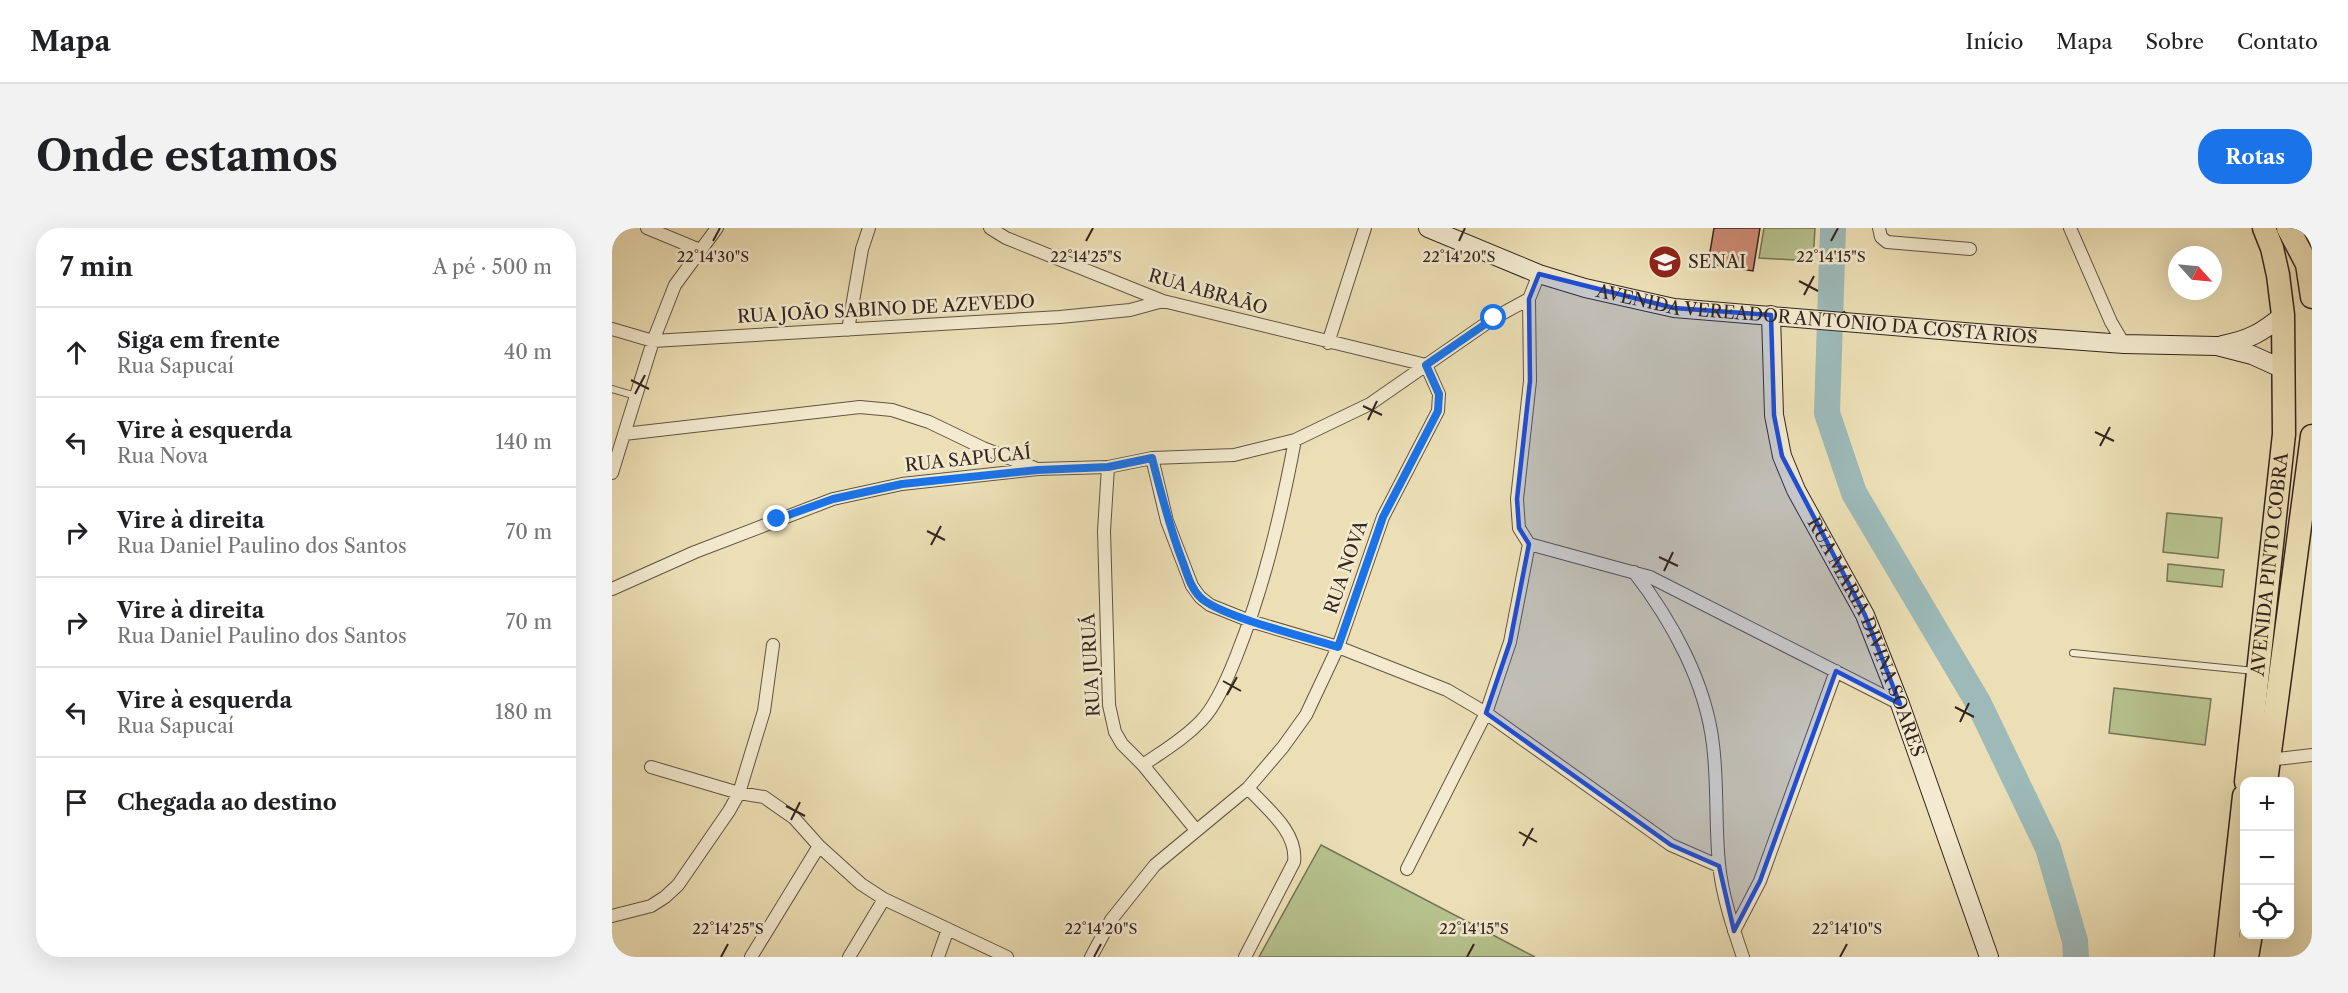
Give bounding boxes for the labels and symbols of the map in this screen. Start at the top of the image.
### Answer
school or university icon: SENAI [1647,244,1683,280]
north arrow [2168,246,2222,300]
text: 22°14'30"S [677,247,749,266]
text: 22°14'25"S [1050,247,1122,266]
text: 22°14'20"S [1423,247,1495,266]
text: 22°14'15"S [1796,247,1866,266]
place label: SENAI [1688,251,1746,273]
street label: RUA ABRAÃO [1146,263,1271,320]
street label: AVENIDA VEREADOR ANTÔNIO DA COSTA RIOS [1593,280,2038,349]
street label: RUA JOÃO SABINO DE AZEVEDO [736,288,1036,328]
route start [1480,304,1506,330]
street label: RUA SAPUCAÍ [904,440,1032,477]
street label: AVENIDA PINTO COBRA [2247,451,2293,678]
route end [763,505,789,531]
street label: RUA MARIA DIVINA SOARES [1802,514,1929,760]
street label: RUA NOVA [1320,517,1373,617]
street label: RUA JURUÁ [1076,612,1105,717]
text: 22°14'25"S [692,919,764,938]
text: 22°14'20"S [1065,919,1137,938]
text: 22°14'15"S [1439,919,1509,938]
text: 22°14'10"S [1812,919,1882,938]

